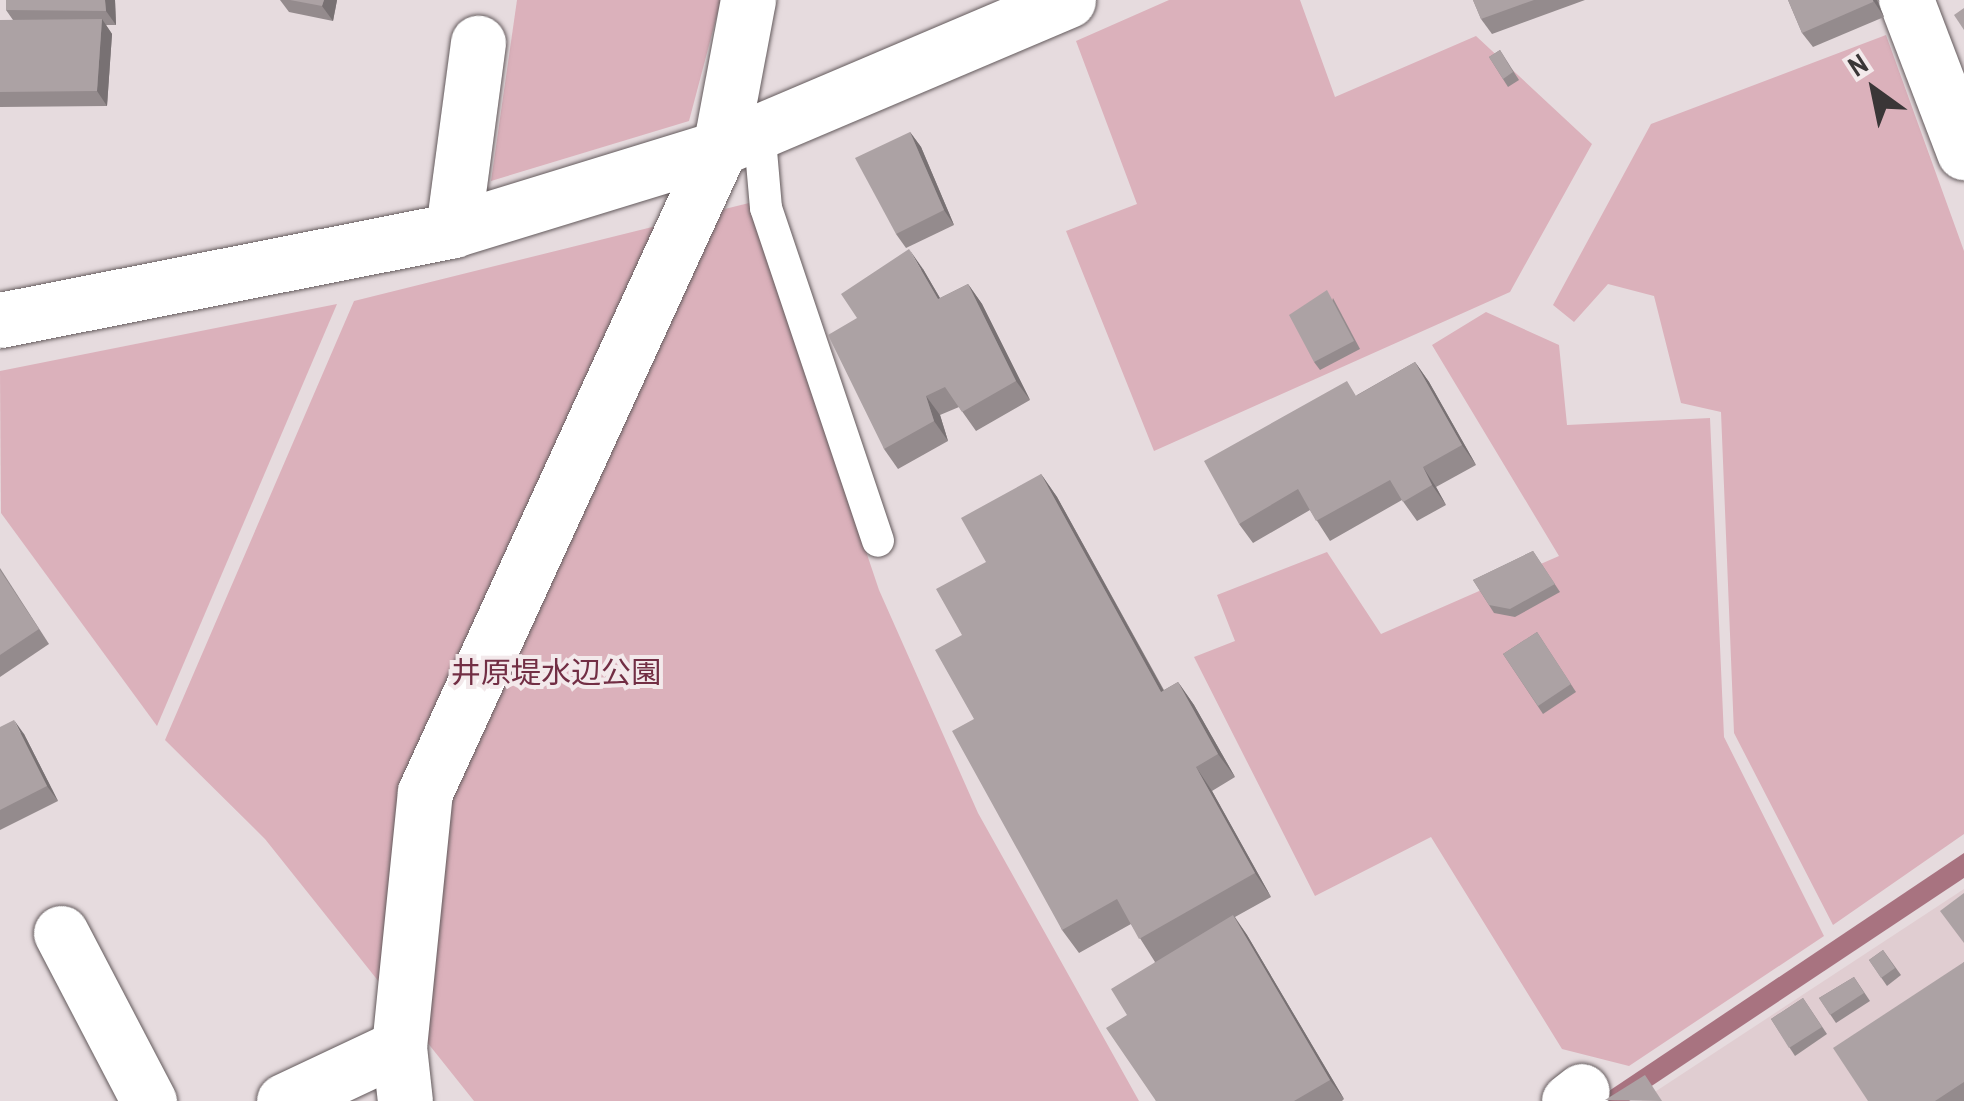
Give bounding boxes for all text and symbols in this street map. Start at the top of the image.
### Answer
north arrow [1824,40,1924,140]
text: N [1840,44,1875,85]
park label: 井原堤水辺公園 [451,654,661,690]

